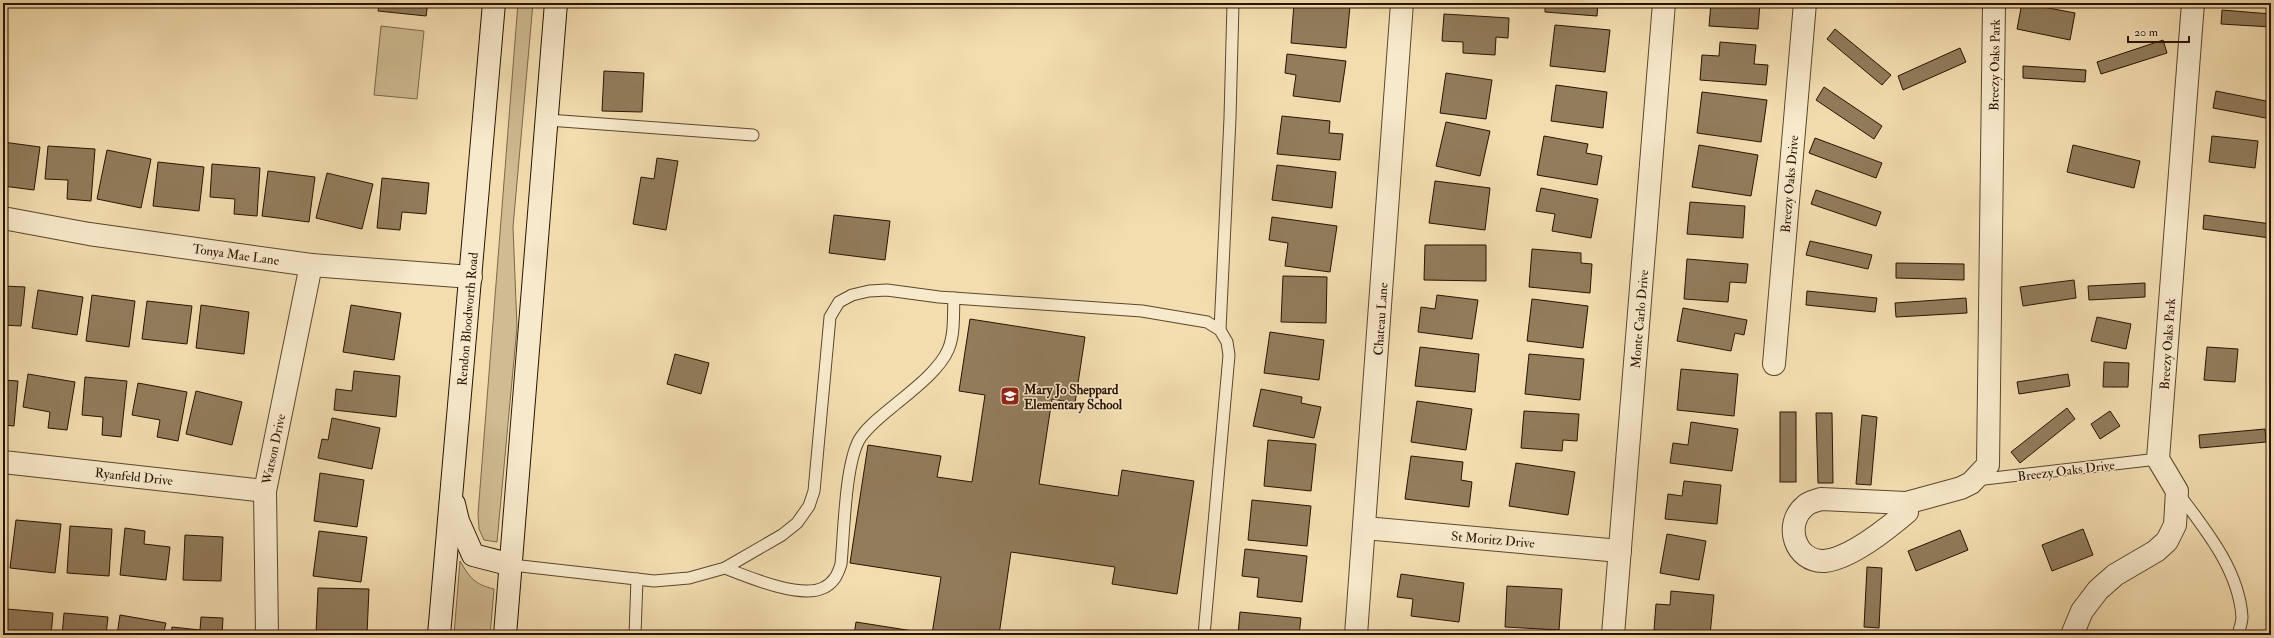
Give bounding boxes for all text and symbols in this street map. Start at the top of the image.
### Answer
street label: Breezy Oaks Park [1986,18,2005,111]
scale bar [2128,18,2189,44]
text: 20 m [2134,25,2159,40]
street label: Breezy Oaks Drive [1778,134,1803,234]
street label: Tonya Mae Lane [191,241,281,270]
street label: Rendon Bloodworth Road [454,251,482,387]
street label: Monte Carlo Drive [1628,268,1652,369]
street label: Chateau Lane [1370,282,1392,356]
street label: Breezy Oaks Park [2157,297,2180,390]
place label: Mary Jo Sheppard Elementary School [1023,382,1123,414]
school or university icon: Mary Jo Sheppard Elementary School [999,385,1021,407]
street label: Watson Drive [259,412,289,487]
street label: Breezy Oaks Drive [2017,457,2116,486]
street label: Ryanfeld Drive [94,465,174,490]
street label: St Moritz Drive [1450,528,1536,552]

